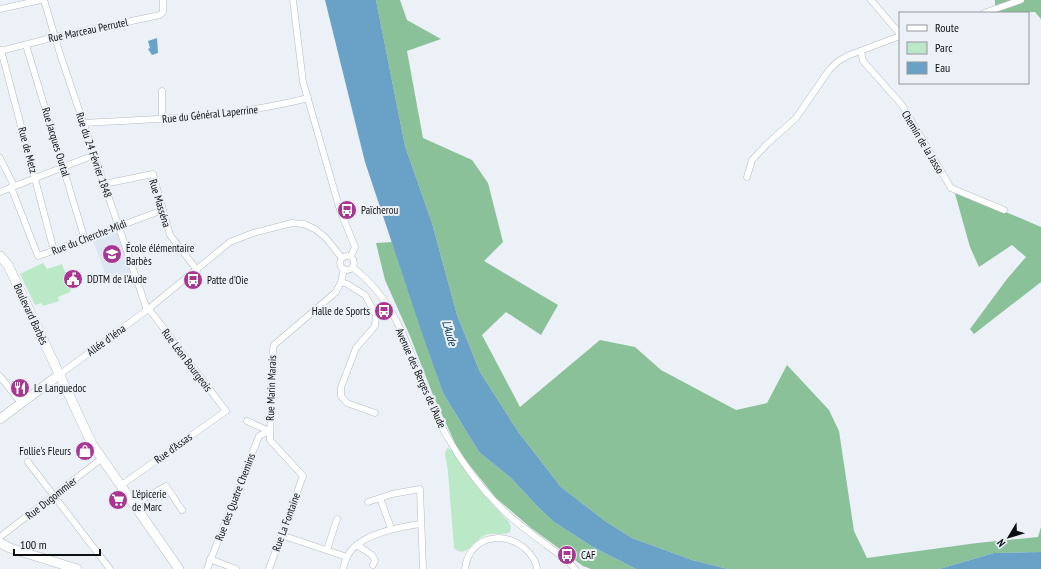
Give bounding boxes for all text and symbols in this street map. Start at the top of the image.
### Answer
legend [899,12,1029,84]
street label: Rue Marceau Perrutel [47,15,130,45]
text: Route [935,20,959,35]
text: Parc [935,40,953,55]
text: Eau [935,60,950,75]
street label: Rue du Général Laperrine [161,102,259,126]
street label: Rue Jacques Ourtal [39,106,73,179]
street label: Chemin de la Jasso [899,108,947,176]
street label: Rue du 24 Février 1848 [73,111,115,200]
street label: Rue de Metz [15,125,41,175]
street label: Rue Masséna [146,177,174,229]
bus stop icon: Païcherou [336,199,358,221]
place label: Païcherou [361,203,399,217]
street label: Rue du Cherche-Midi [49,216,129,258]
place label: École élémentaire Barbès [126,241,195,268]
school or university icon: École élémentaire Barbès [101,243,123,265]
public building icon: DDTM de l'Aude [62,268,84,290]
bus stop icon: Patte d'Oie [182,269,204,291]
place label: DDTM de l'Aude [87,272,147,286]
place label: Patte d'Oie [207,273,249,287]
street label: Boulevard Barbès [11,281,51,347]
bus stop icon: Halle de Sports [373,300,395,322]
place label: Halle de Sports [312,304,370,318]
water label: L'Aude [439,319,461,348]
street label: Allée d'Iéna [84,321,128,359]
street label: Rue Léon Bourgeois [159,326,215,394]
street label: Avenue des Berges de l'Aude [393,326,450,431]
street label: Rue Marin Marais [263,355,279,421]
restaurant icon: Le Languedoc [9,377,31,399]
place label: Le Languedoc [34,381,86,395]
street label: Rue d'Assas [151,429,195,466]
shop icon: Follie's Fleurs [74,440,96,462]
place label: Follie's Fleurs [19,444,71,458]
street label: Rue des Quatre Chemins [212,451,258,543]
street label: Rue Dugommier [23,474,79,522]
place label: L'épicerie de Marc [132,487,167,514]
supermarket icon: L'épicerie de Marc [107,489,129,511]
street label: Rue La Fontaine [269,490,303,553]
north arrow [989,517,1029,557]
scale bar [14,531,100,557]
text: N [994,536,1008,550]
text: 100 m [20,537,47,552]
bus stop icon: CAF [556,544,578,566]
place label: CAF [581,548,596,562]

